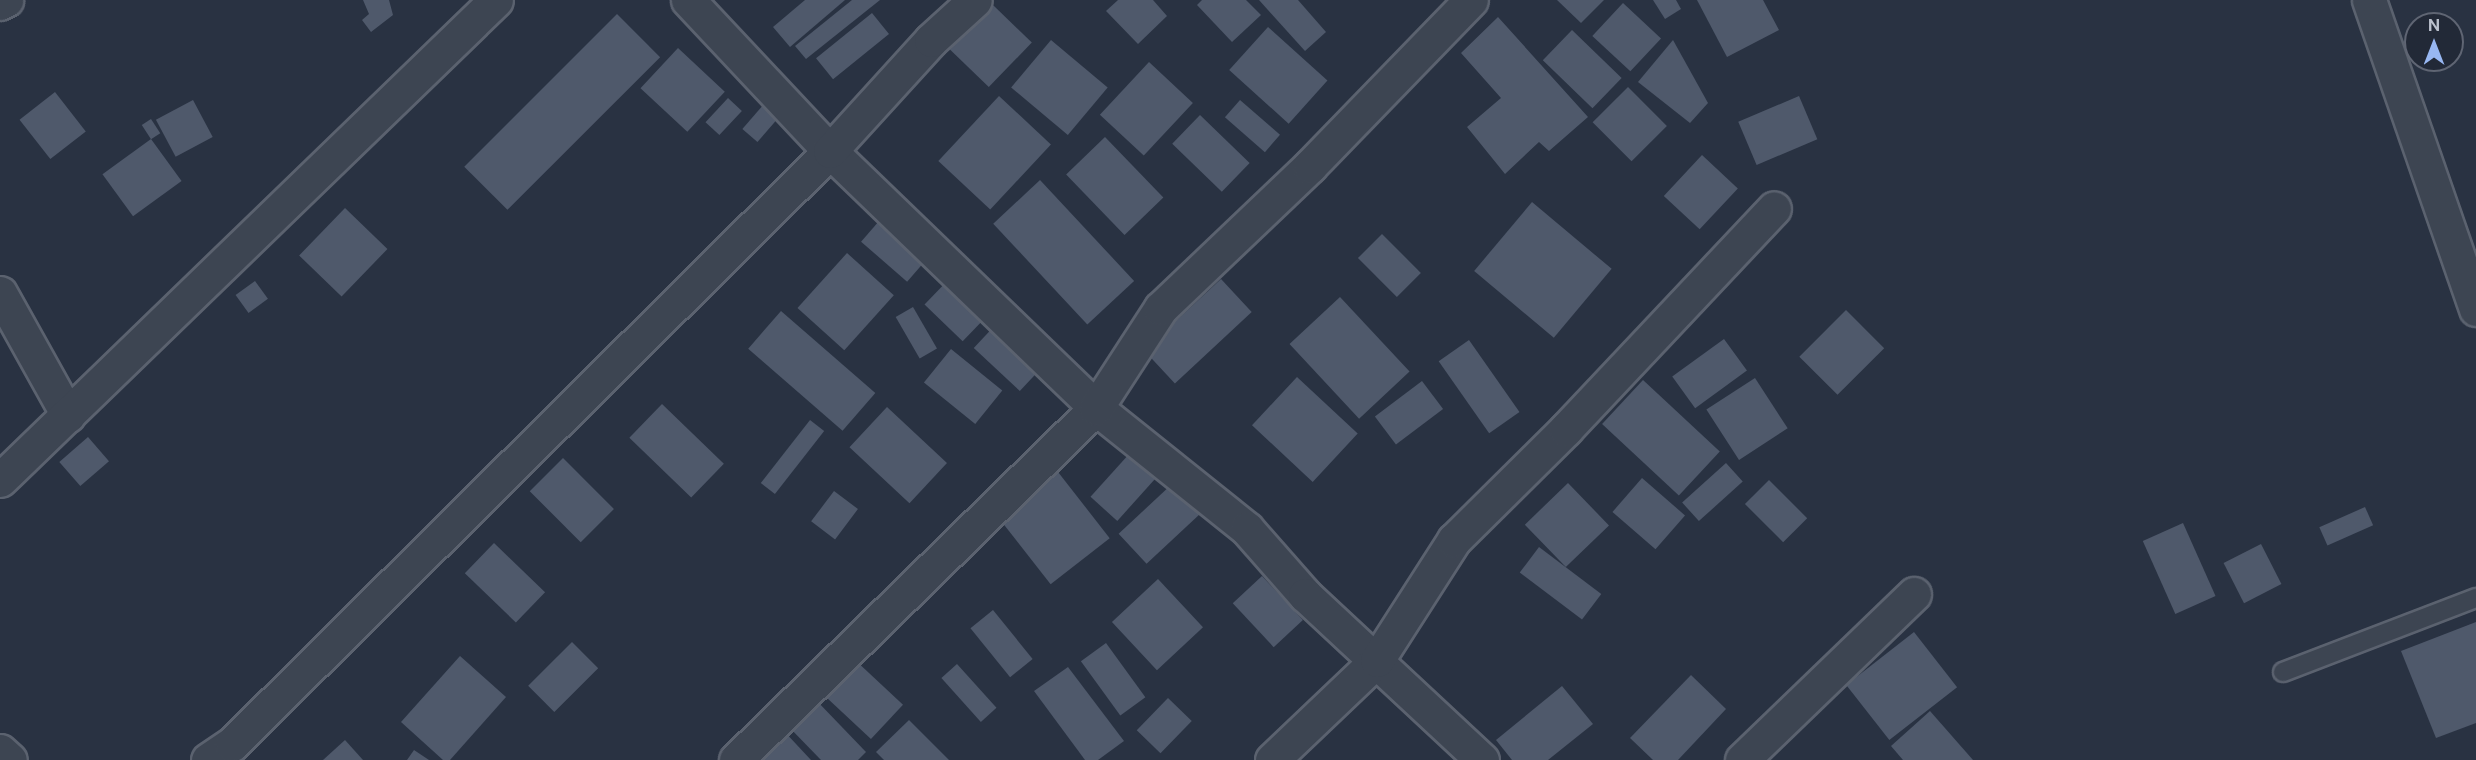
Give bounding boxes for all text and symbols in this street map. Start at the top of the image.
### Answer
north arrow [2404,12,2464,72]
text: N [2428,16,2440,35]

